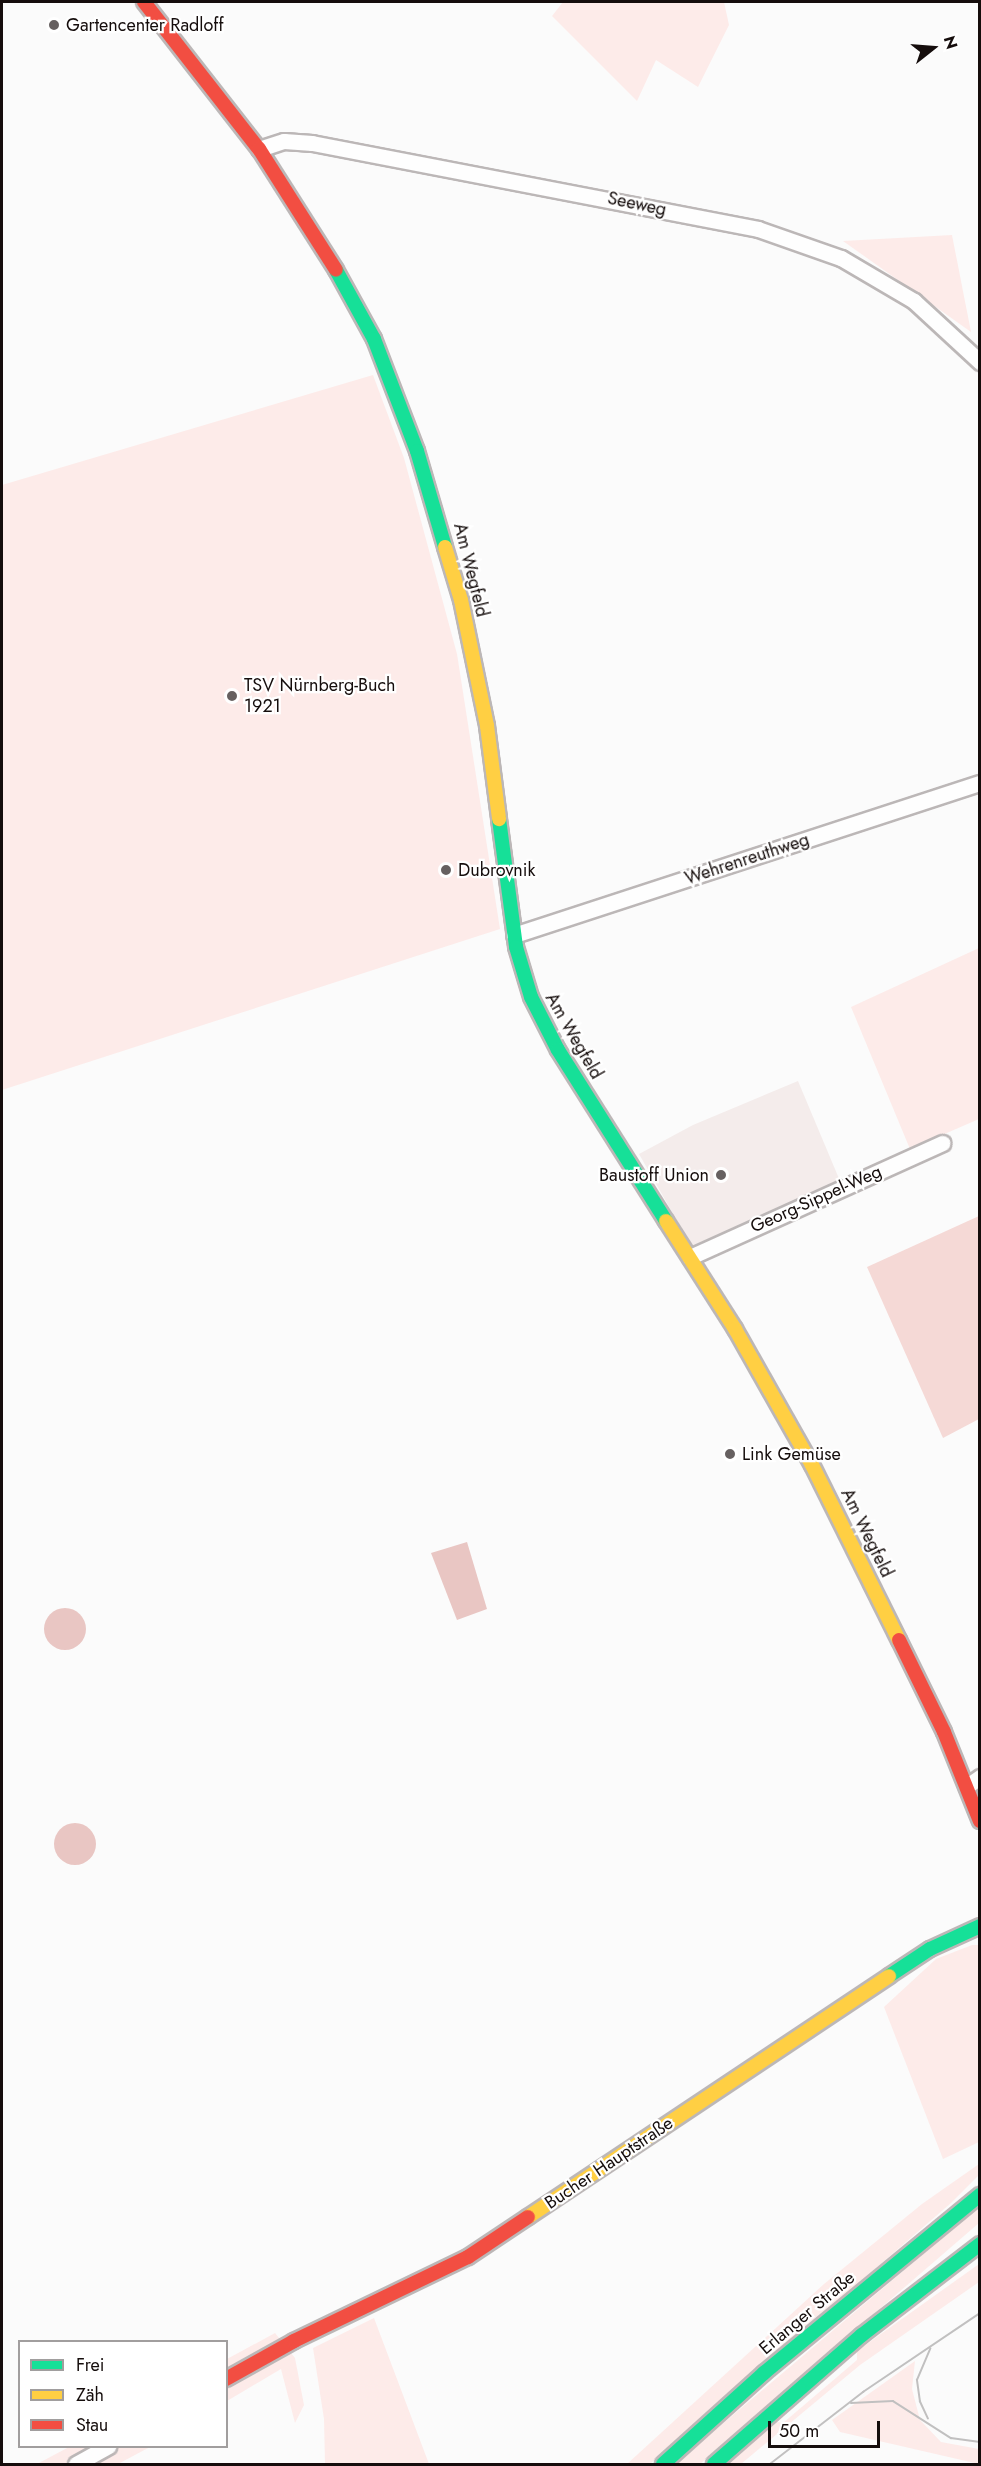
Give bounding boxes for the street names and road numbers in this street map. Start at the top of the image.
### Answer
street label: Seeweg [606,187,668,221]
street label: Am Wegfeld [449,521,493,619]
street label: Wehrenreuthweg [682,829,812,889]
street label: Am Wegfeld [541,989,607,1083]
street label: Georg-Sippel-Weg [747,1160,885,1238]
street label: Am Wegfeld [836,1485,898,1581]
street label: Bucher Hauptstraße [541,2112,677,2214]
street label: Erlanger Straße [755,2267,859,2359]

